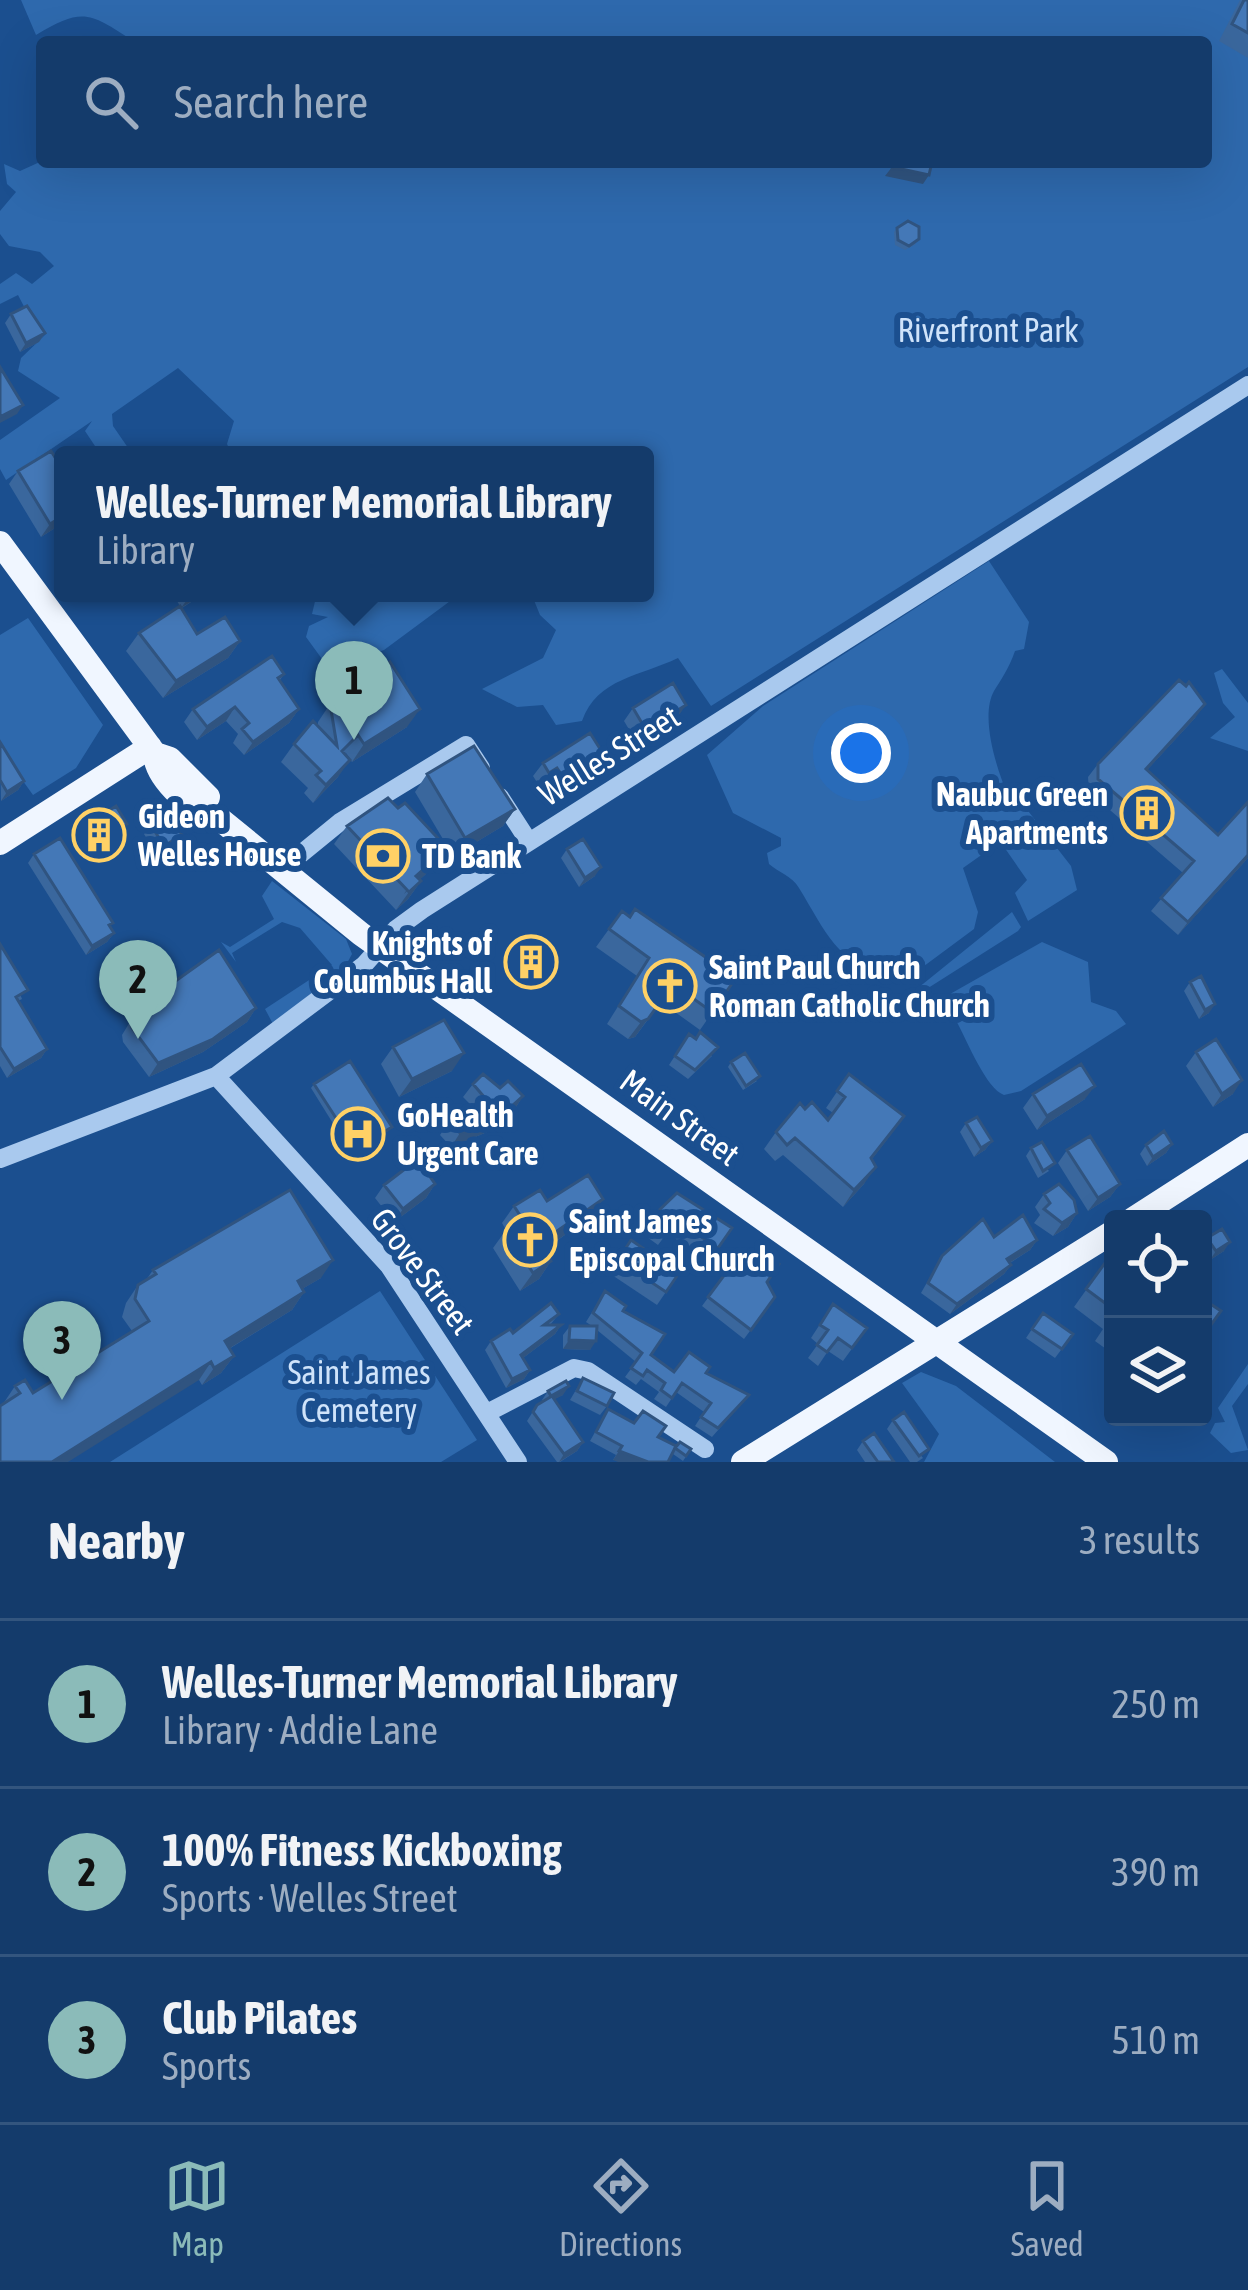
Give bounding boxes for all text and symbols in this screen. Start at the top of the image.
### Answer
search box [36,36,1212,168]
icon: search [78,69,144,135]
text: Search here [174,76,368,128]
park label: Riverfront Park [897,311,1079,349]
popup [54,446,654,602]
text: Welles-Turner Memorial Library [96,476,612,528]
text: Library [96,528,195,572]
pin: 1 [315,641,393,740]
street label: Welles Street [532,697,686,813]
your location [831,723,891,783]
place label: Naubuc Green Apartments [936,775,1108,851]
building icon: Naubuc Green Apartments [1119,785,1175,841]
place label: Gideon Welles House [137,797,301,873]
building icon: Gideon Welles House [71,807,127,863]
bank icon: TD Bank [355,828,411,884]
place label: TD Bank [422,837,521,875]
place label: Knights of Columbus Hall [313,924,493,1000]
building icon: Knights of Columbus Hall [503,934,559,990]
pin: 2 [99,940,177,1039]
place label: Saint Paul Church Roman Catholic Church [709,948,990,1024]
church icon: Saint Paul Church Roman Catholic Church [642,958,698,1014]
street label: Main Street [613,1061,747,1173]
place label: GoHealth Urgent Care [397,1096,539,1172]
hospital icon: GoHealth Urgent Care [330,1106,386,1162]
street label: Grove Street [363,1201,483,1341]
place label: Saint James Episcopal Church [569,1202,775,1278]
map controls [1104,1210,1212,1426]
button: locate [1104,1210,1212,1318]
church icon: Saint James Episcopal Church [502,1212,558,1268]
pin: 3 [23,1301,101,1400]
button: layers [1104,1318,1212,1426]
park label: Saint James Cemetery [287,1353,431,1429]
text: Nearby [48,1511,185,1570]
text: 3 results [1079,1518,1200,1562]
text: Welles-Turner Memorial Library [162,1656,678,1708]
text: 1 [78,1682,96,1726]
text: 250 m [1112,1682,1200,1726]
text: Library · Addie Lane [162,1708,438,1752]
text: 100% Fitness Kickboxing [162,1824,562,1876]
text: 2 [78,1850,96,1894]
text: 390 m [1112,1850,1200,1894]
text: Sports · Welles Street [162,1876,458,1920]
text: Club Pilates [162,1992,357,2044]
text: 3 [78,2018,96,2062]
text: 510 m [1112,2018,1200,2062]
text: Sports [162,2044,251,2088]
tab: Map [164,2153,230,2263]
tab: Directions [559,2153,682,2263]
tab: Saved [1011,2153,1084,2263]

